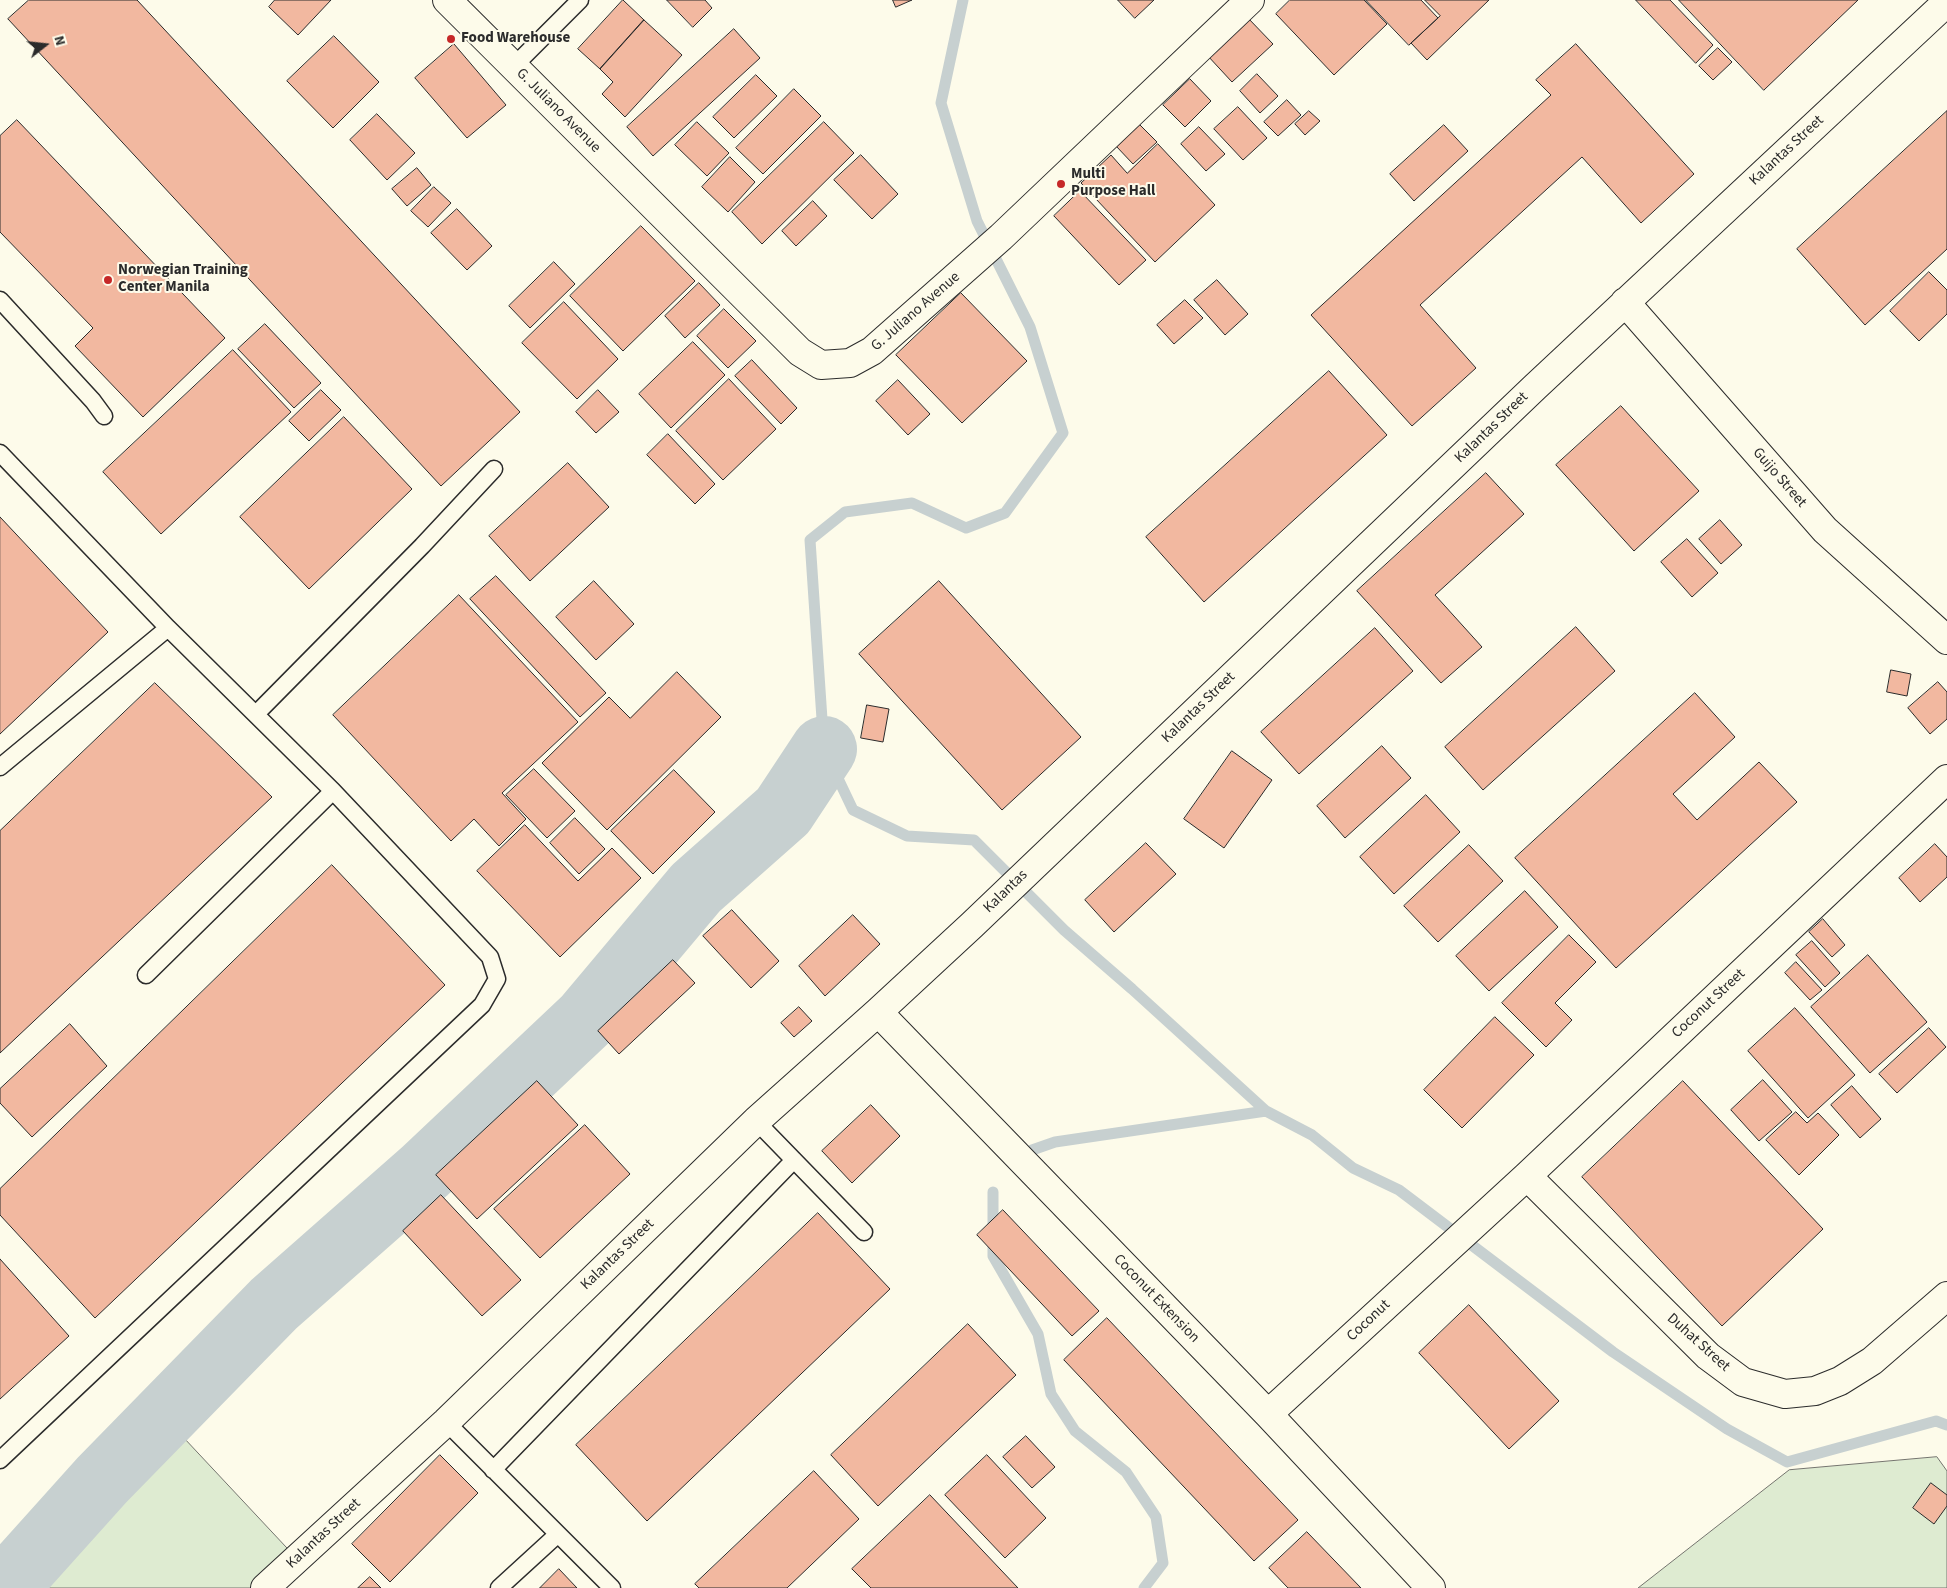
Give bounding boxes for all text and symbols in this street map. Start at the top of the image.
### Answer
north arrow [20,20,70,70]
place label: Food Warehouse [461,30,570,48]
marker: Food Warehouse [445,33,457,45]
text: N [49,34,70,48]
street label: G. Juliano Avenue [512,65,604,157]
street label: Kalantas Street [1746,112,1828,190]
place label: Multi Purpose Hall [1071,166,1155,201]
marker: Multi Purpose Hall [1055,178,1067,190]
place label: Norwegian Training Center Manila [118,262,248,297]
street label: G. Juliano Avenue [868,268,964,356]
marker: Norwegian Training Center Manila [102,274,114,286]
street label: Kalantas Street [1452,389,1532,467]
street label: Guijo Street [1748,444,1810,512]
street label: Kalantas Street [1159,669,1239,747]
street label: Kalantas [980,867,1032,917]
street label: Coconut Street [1669,966,1749,1042]
street label: Kalantas Street [578,1216,658,1294]
street label: Coconut Extension [1109,1251,1203,1347]
street label: Coconut [1344,1296,1394,1346]
street label: Duhat Street [1663,1310,1733,1376]
street label: Kalantas Street [283,1495,365,1573]

